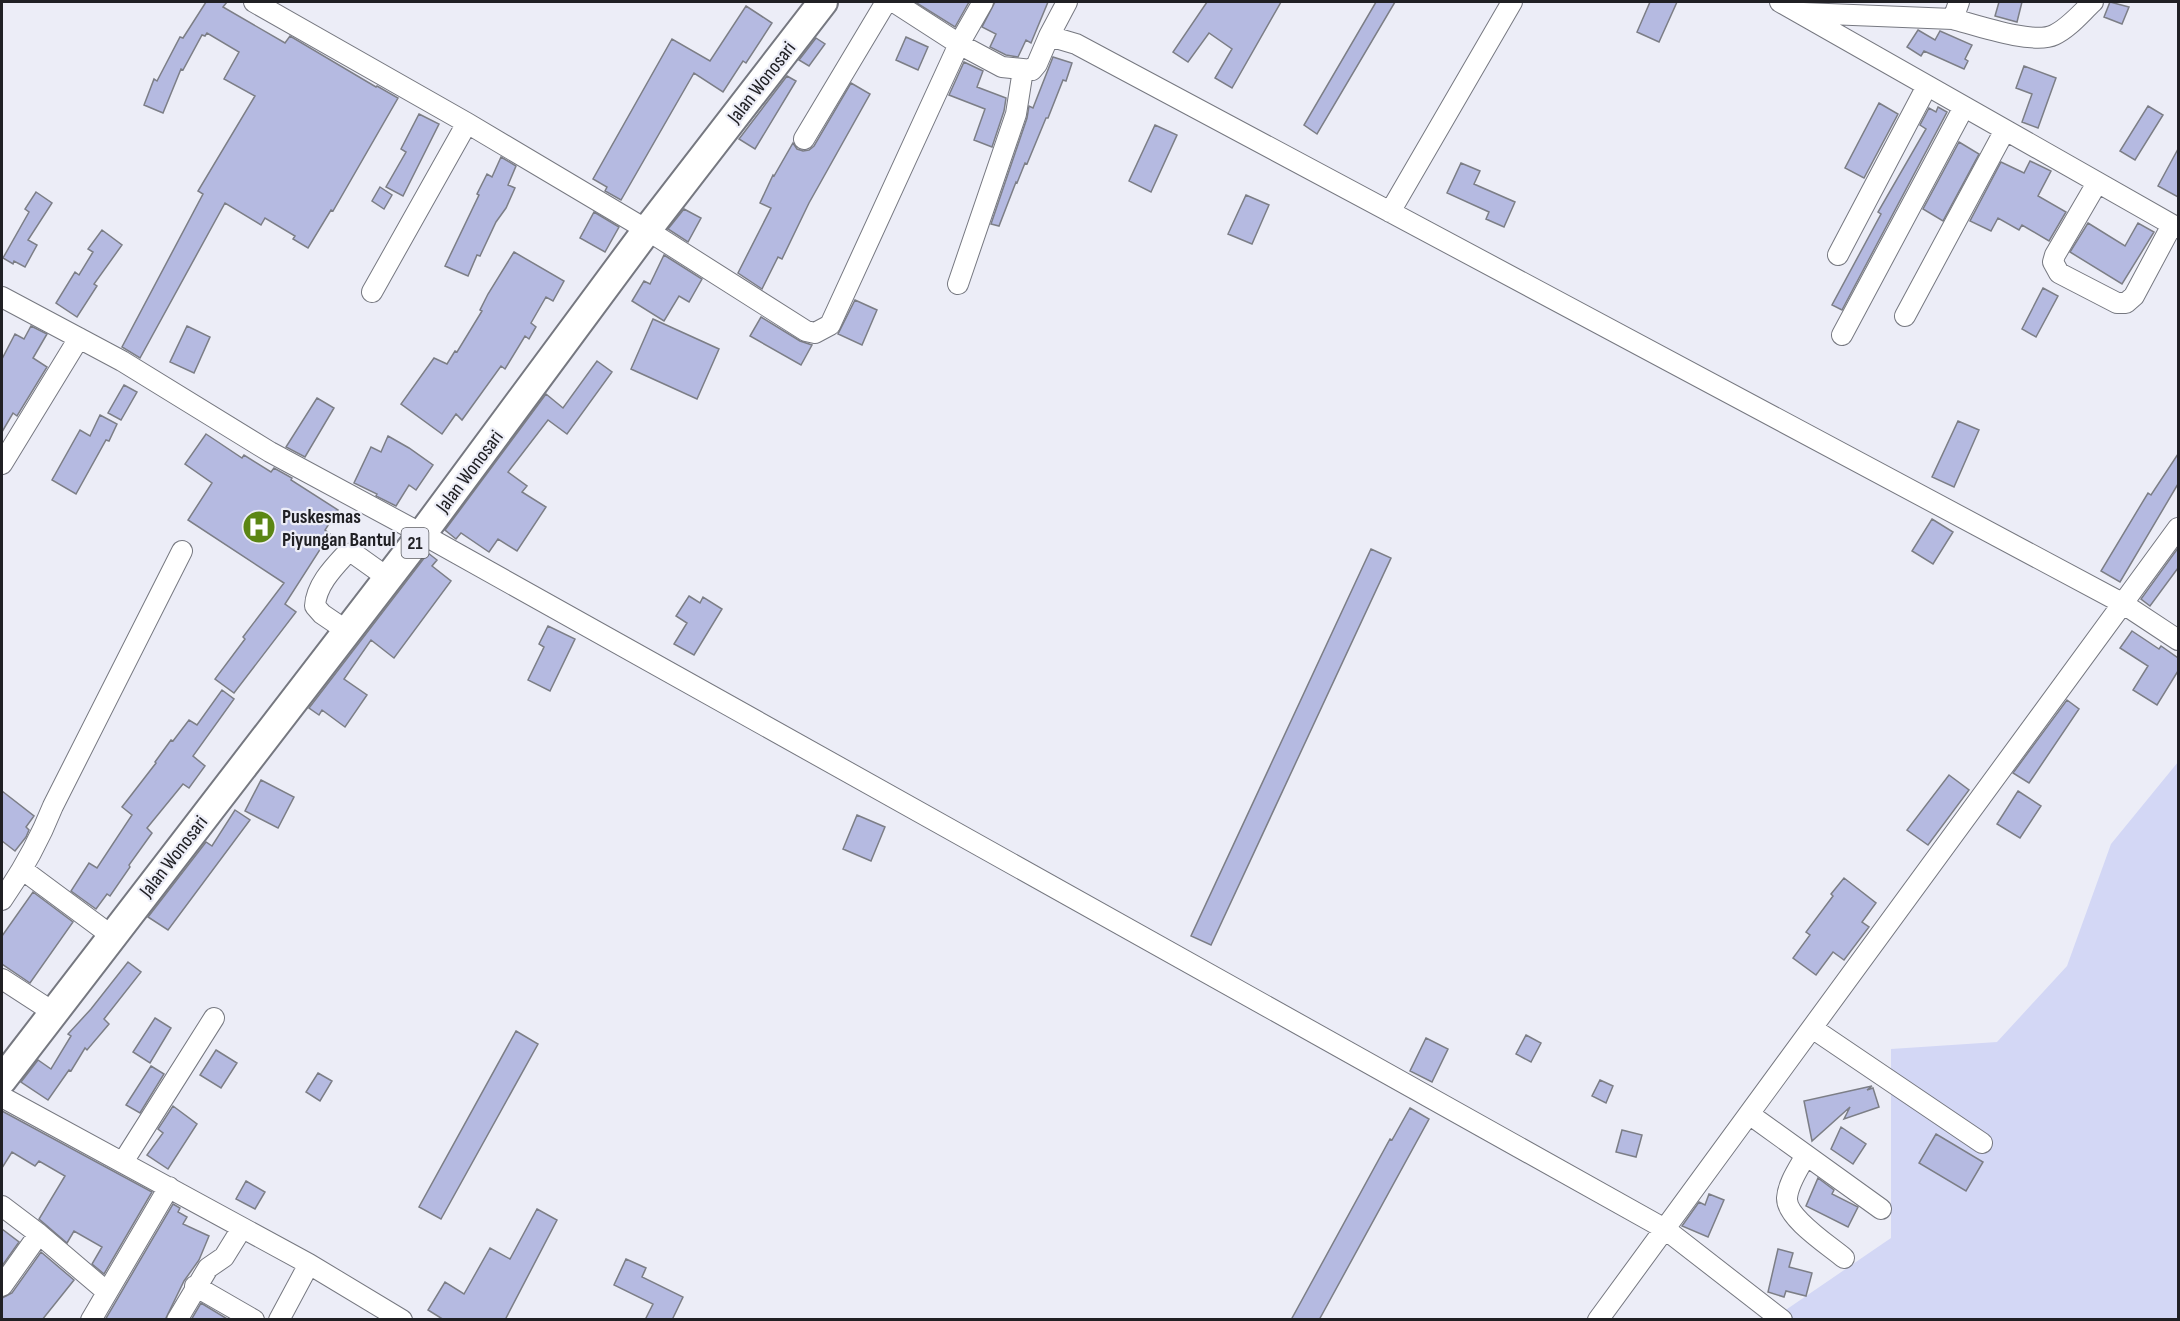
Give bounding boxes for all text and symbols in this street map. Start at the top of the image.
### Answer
street label: Jalan Wonosari [722,37,801,129]
street label: Jalan Wonosari [430,426,509,518]
place label: Puskesmas Piyungan Bantul [282,505,396,552]
hospital icon: Puskesmas Piyungan Bantul [241,509,277,545]
road number: 21 [402,528,428,558]
street label: Jalan Wonosari [134,811,213,903]

